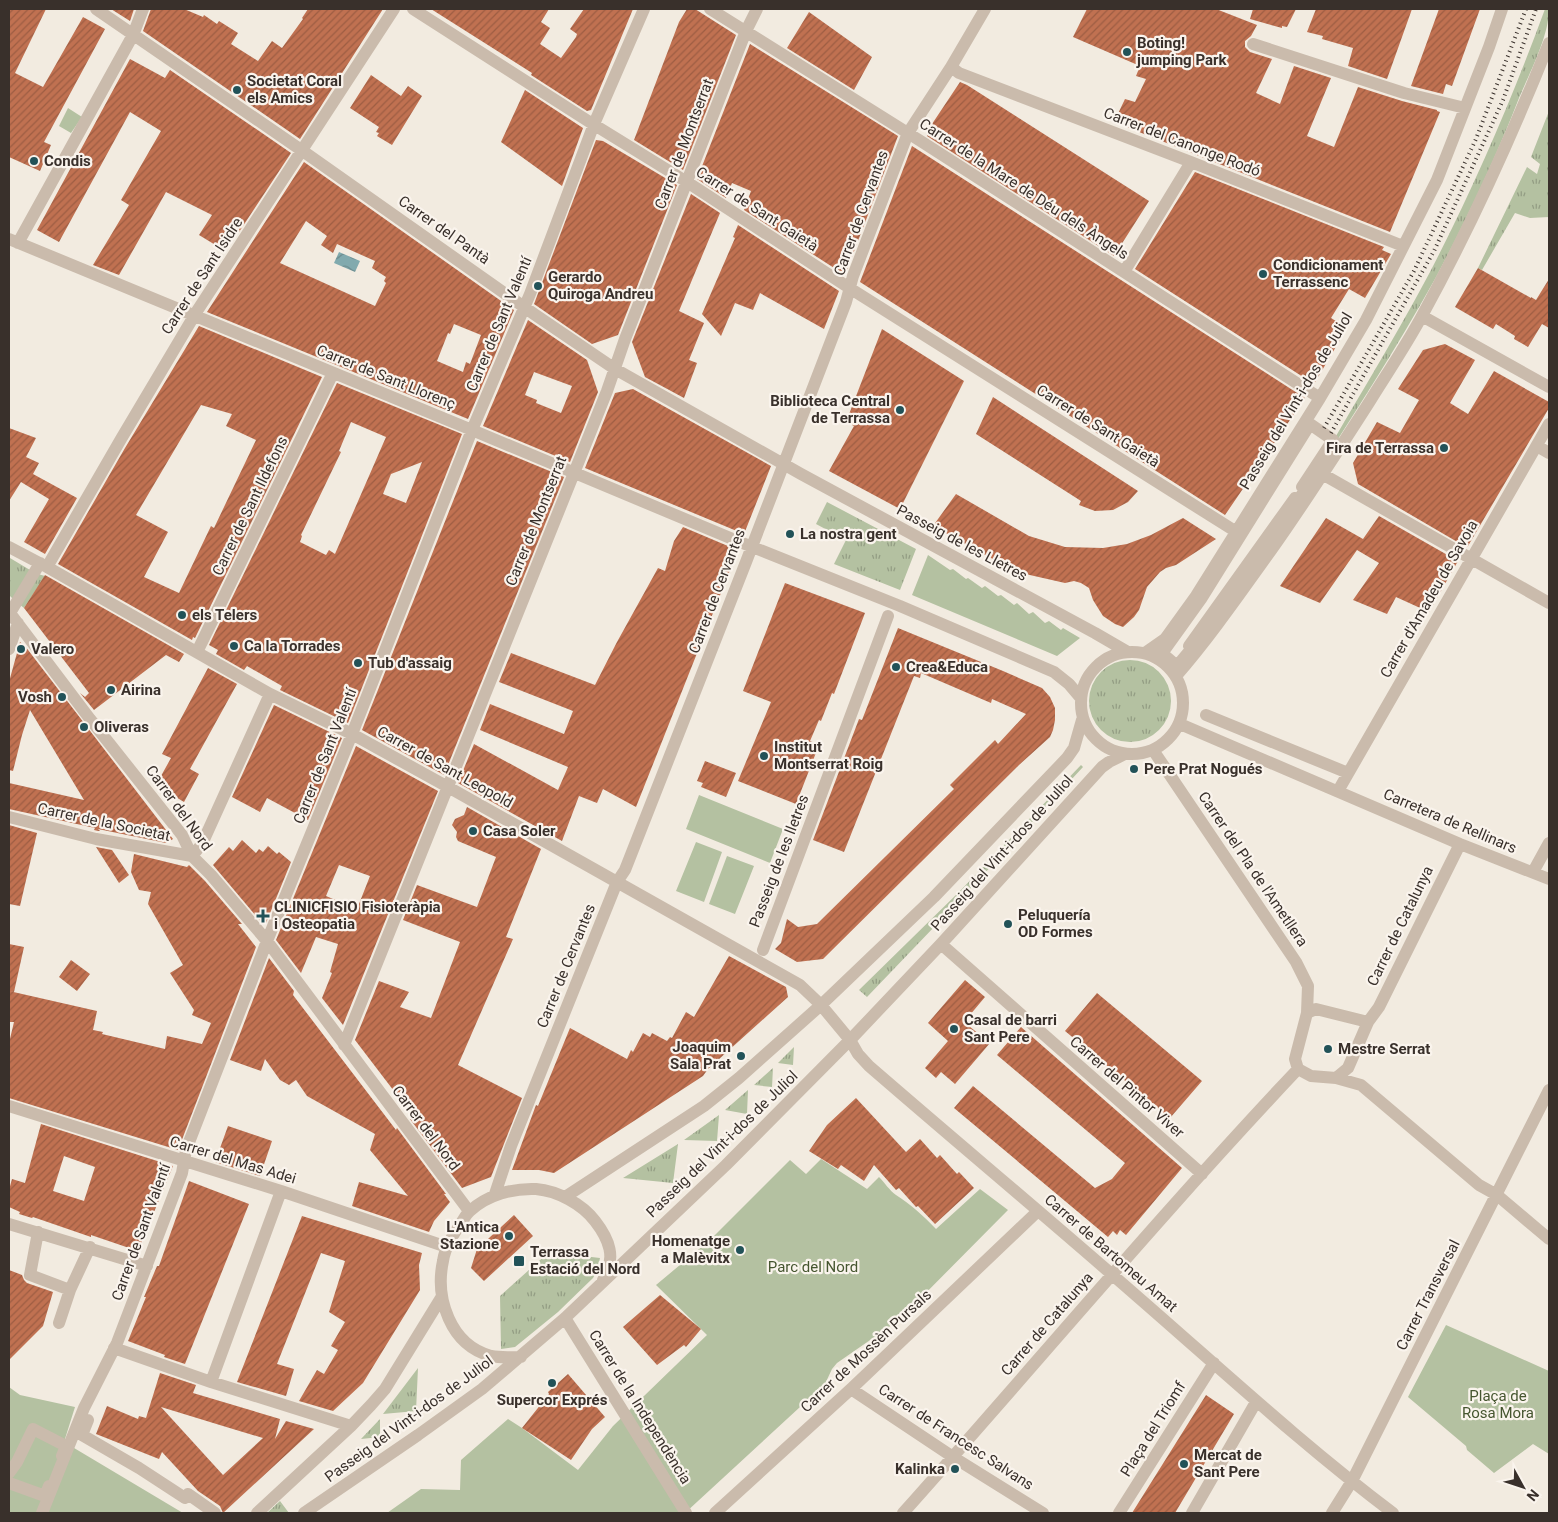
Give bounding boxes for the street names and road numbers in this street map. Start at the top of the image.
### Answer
street label: Carrer de Montserrat [651,76,717,212]
street label: Carrer del Canonge Rodó [1101,104,1263,180]
street label: Carrer de la Mare de Déu dels Àngels [916,115,1132,263]
street label: Carrer de Cervantes [830,148,892,278]
street label: Carrer de Sant Gaietà [693,163,821,255]
street label: Carrer del Pantà [395,192,493,268]
street label: Carrer de Sant Isidre [158,214,247,338]
street label: Carrer de Sant Valentí [462,253,536,394]
street label: Passeig del Vint-i-dos de Juliol [1236,309,1356,493]
street label: Carrer de Sant Llorenç [314,341,458,413]
street label: Carrer de Sant Gaietà [1033,381,1163,471]
street label: Carrer de Sant Ildefons [208,433,292,579]
street label: Carrer de Montserrat [502,453,570,588]
street label: Passeig de les Lletres [894,501,1030,585]
street label: Carrer d'Amadeu de Savoia [1376,517,1482,681]
street label: Carrer de Cervantes [685,526,749,656]
street label: Carrer de Sant Valentí [290,684,361,826]
street label: Carrer de Sant Leopold [374,722,516,812]
street label: Carrer del Nord [142,762,216,854]
street label: Passeig del Vint-i-dos de Juliol [927,771,1077,935]
street label: Carretera de Rellinars [1381,785,1519,857]
street label: Carrer del Pla de l'Ametllera [1194,788,1312,950]
street label: Passeig de les lletres [745,792,813,930]
street label: Carrer de la Societat [36,799,172,845]
street label: Carrer de Catalunya [1363,863,1437,989]
street label: Carrer de Cervantes [533,901,599,1031]
street label: Carrer del Pintor Viver [1066,1033,1188,1141]
street label: Passeig del Vint-i-dos de Juliol [643,1067,801,1221]
street label: Carrer del Nord [388,1082,464,1174]
street label: Carrer del Mas Adei [168,1132,298,1188]
street label: Carrer de Sant Valentí [108,1160,175,1303]
street label: Carrer de Bartomeu Amat [1041,1190,1181,1316]
street label: Carrer Transversal [1392,1237,1464,1353]
street label: Carrer de Catalunya [997,1269,1097,1379]
street label: Carrer de Mossèn Pursals [797,1286,935,1416]
street label: Carrer de la Independència [585,1327,695,1487]
street label: Passeig del Vint-i-dos de Juliol [321,1352,497,1486]
street label: Plaça del Triomf [1117,1378,1190,1480]
street label: Carrer de Francesc Salvans [875,1380,1037,1494]

